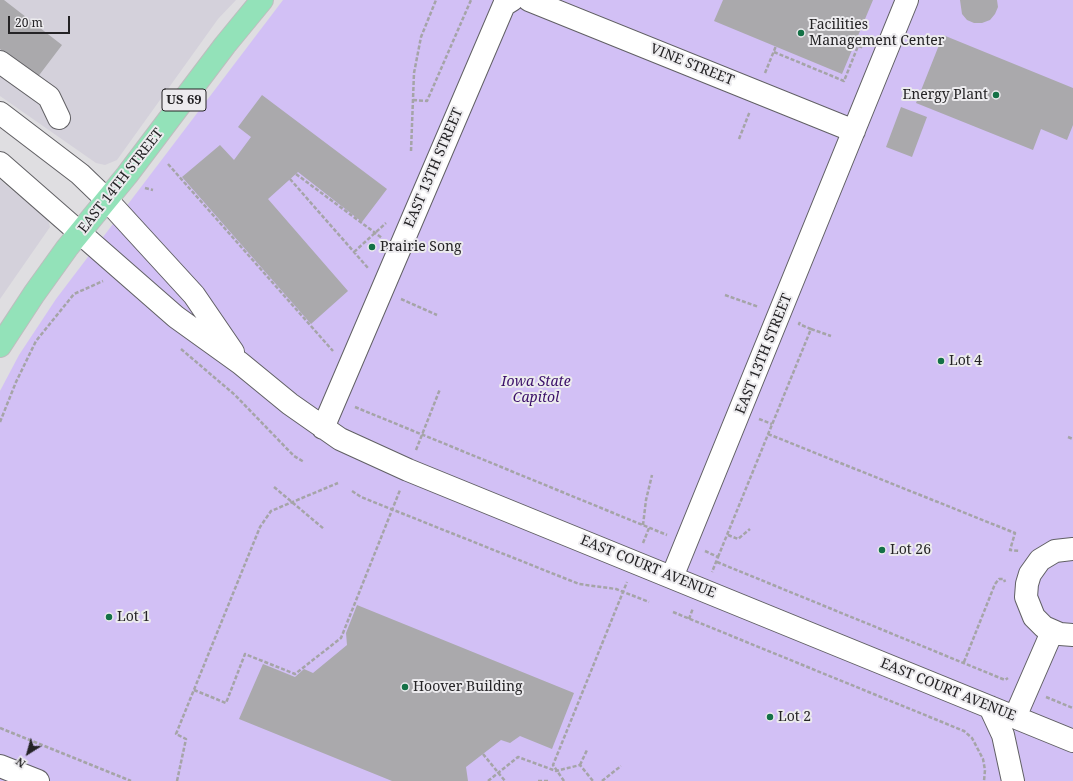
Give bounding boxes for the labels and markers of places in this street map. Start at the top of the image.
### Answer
place label: Facilities Management Center [809,17,944,50]
marker: Facilities Management Center [796,28,806,38]
place label: Energy Plant [902,87,988,103]
marker: Energy Plant [991,90,1001,100]
place label: Prairie Song [380,239,462,255]
marker: Prairie Song [367,242,377,252]
place label: Lot 4 [949,353,982,369]
marker: Lot 4 [936,356,946,366]
place label: Lot 26 [890,542,931,558]
marker: Lot 26 [877,545,887,555]
place label: Lot 1 [117,609,150,625]
marker: Lot 1 [104,612,114,622]
place label: Hoover Building [413,679,523,695]
marker: Hoover Building [400,682,410,692]
place label: Lot 2 [778,709,811,725]
marker: Lot 2 [765,712,775,722]

